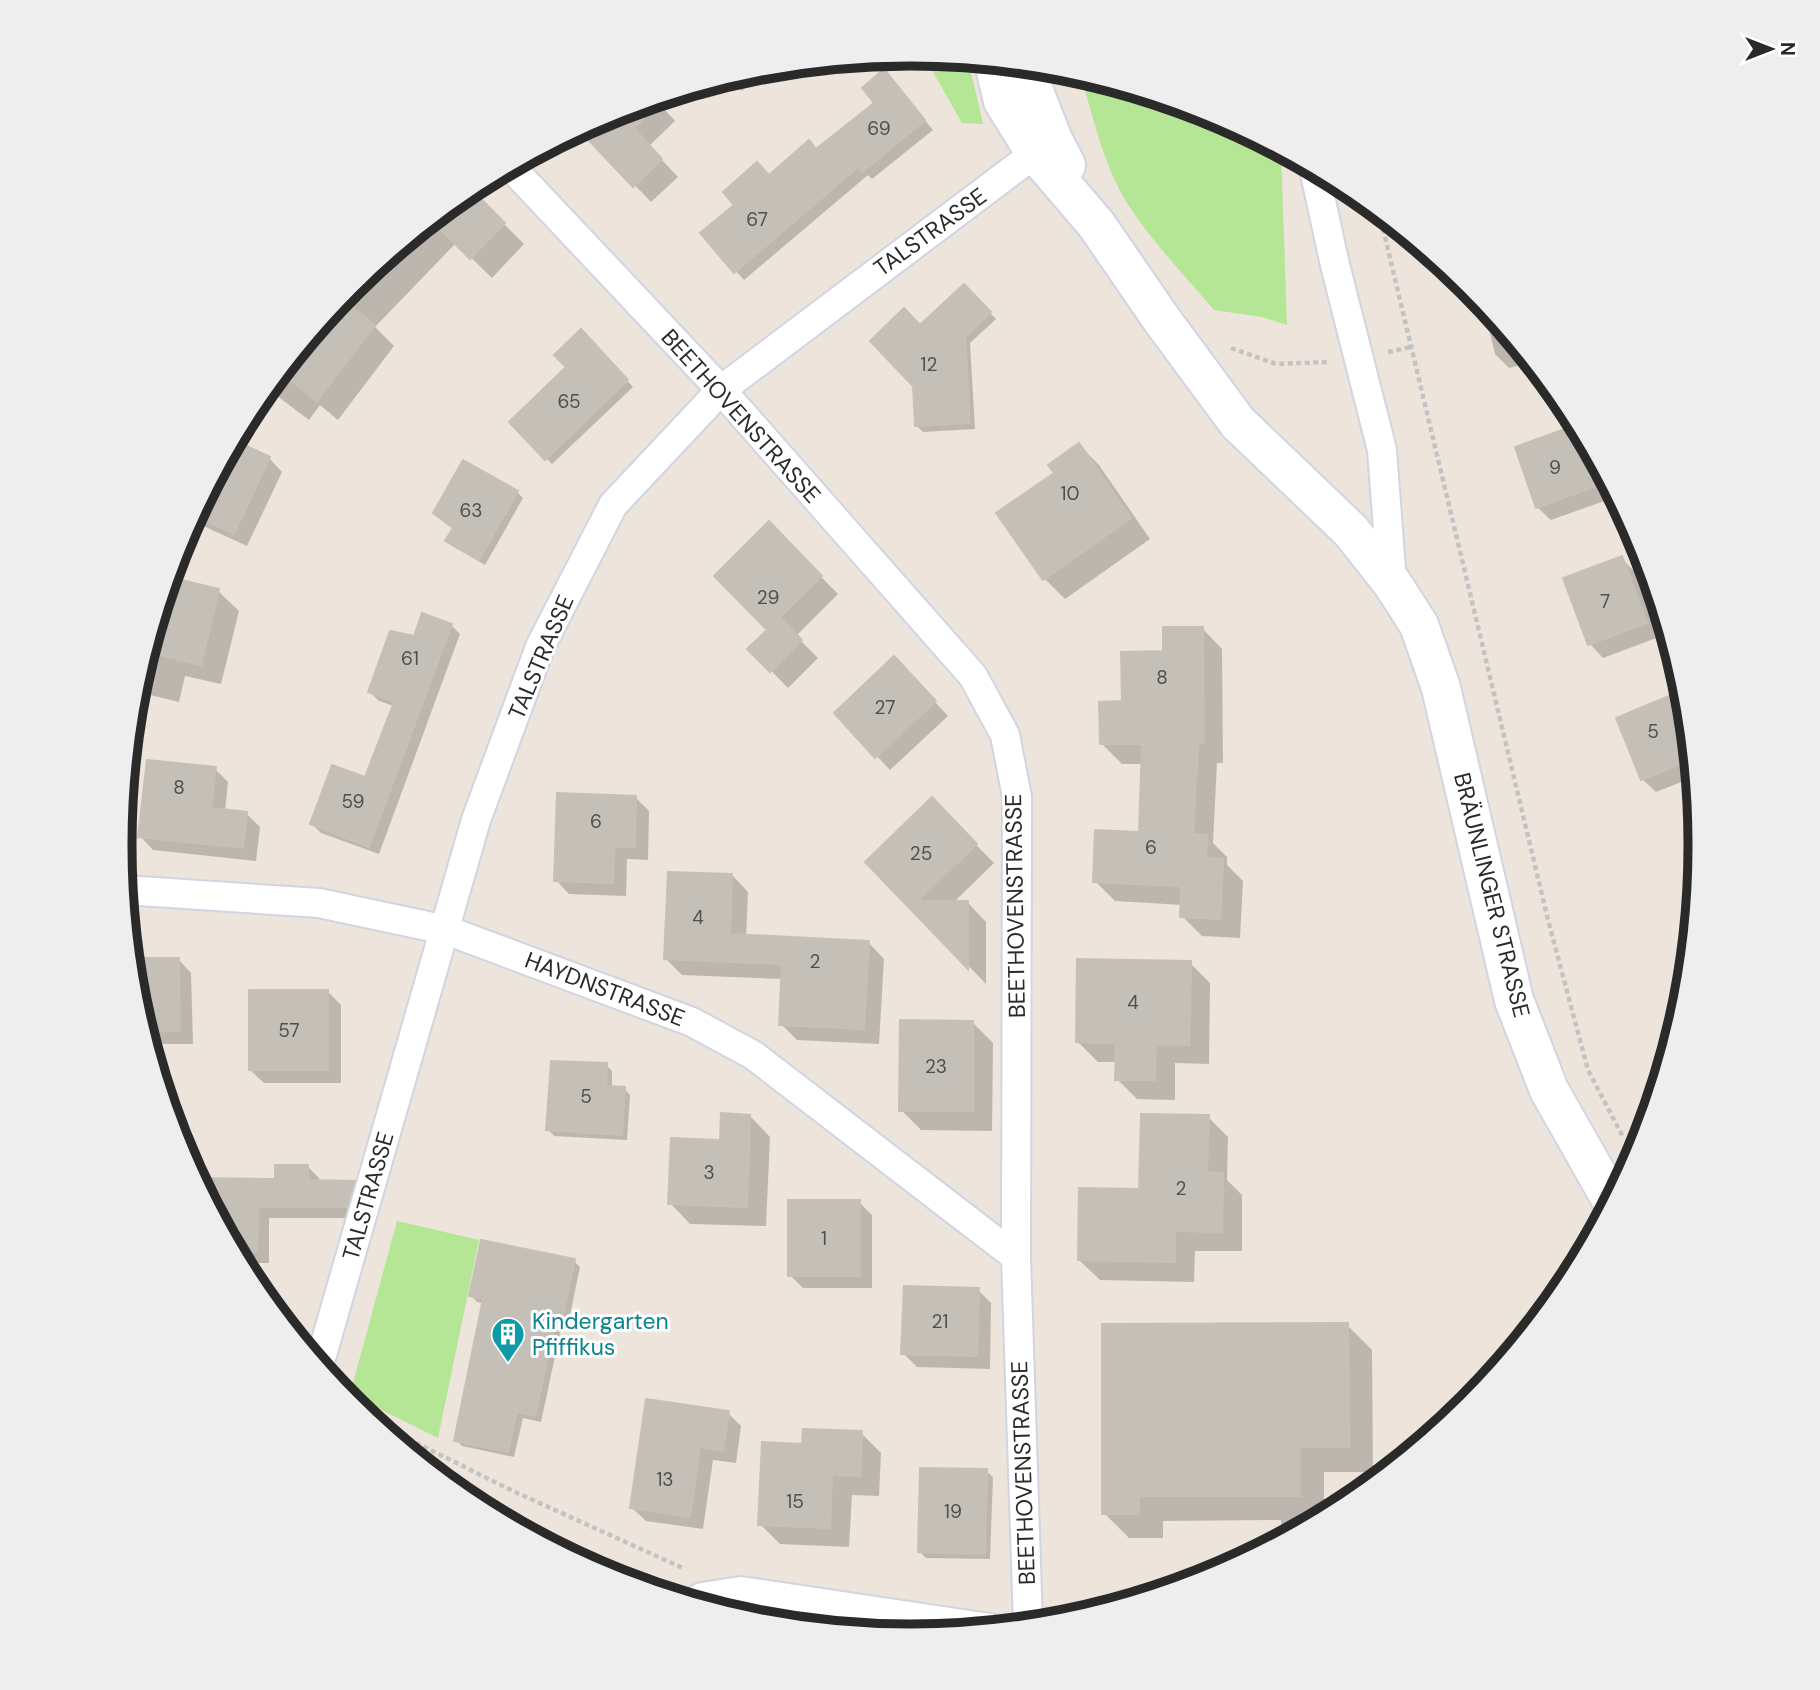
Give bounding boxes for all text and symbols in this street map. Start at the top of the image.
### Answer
north arrow [1736,14,1806,84]
text: N [1775,42,1800,56]
house number: 69 [867,116,891,141]
street label: TALSTRASSE [868,181,992,283]
house number: 67 [746,207,768,232]
street label: BEETHOVENSTRASSE [655,323,827,509]
house number: 12 [921,352,937,377]
house number: 65 [557,389,581,414]
house number: 9 [1549,455,1561,480]
house number: 10 [1061,481,1079,506]
house number: 63 [459,498,483,523]
house number: 29 [757,585,779,610]
house number: 7 [1600,589,1610,614]
street label: TALSTRASSE [501,590,581,724]
house number: 61 [401,646,419,671]
house number: 8 [1156,665,1168,690]
house number: 27 [875,695,895,720]
house number: 5 [1647,719,1659,744]
street label: BRÄUNLINGER STRASSE [1447,770,1537,1020]
house number: 8 [173,775,185,800]
house number: 59 [342,789,364,814]
street label: BEETHOVENSTRASSE [998,794,1032,1018]
house number: 6 [590,809,602,834]
house number: 6 [1145,835,1157,860]
house number: 25 [910,841,932,866]
house number: 4 [692,905,704,930]
street label: HAYDNSTRASSE [521,945,689,1033]
house number: 2 [810,949,821,974]
house number: 4 [1127,990,1139,1015]
house number: 57 [278,1018,300,1043]
house number: 23 [925,1054,947,1079]
house number: 5 [580,1084,592,1109]
street label: TALSTRASSE [335,1128,401,1264]
house number: 3 [703,1160,715,1185]
house number: 2 [1176,1176,1187,1201]
house number: 1 [821,1226,827,1251]
place label: Kindergarten Pfiffikus [532,1306,669,1362]
house number: 21 [932,1309,948,1334]
building icon: Kindergarten Pfiffikus [489,1315,527,1364]
street label: BEETHOVENSTRASSE [1004,1360,1042,1586]
house number: 13 [656,1467,674,1492]
house number: 15 [786,1489,804,1514]
house number: 19 [944,1499,962,1524]

